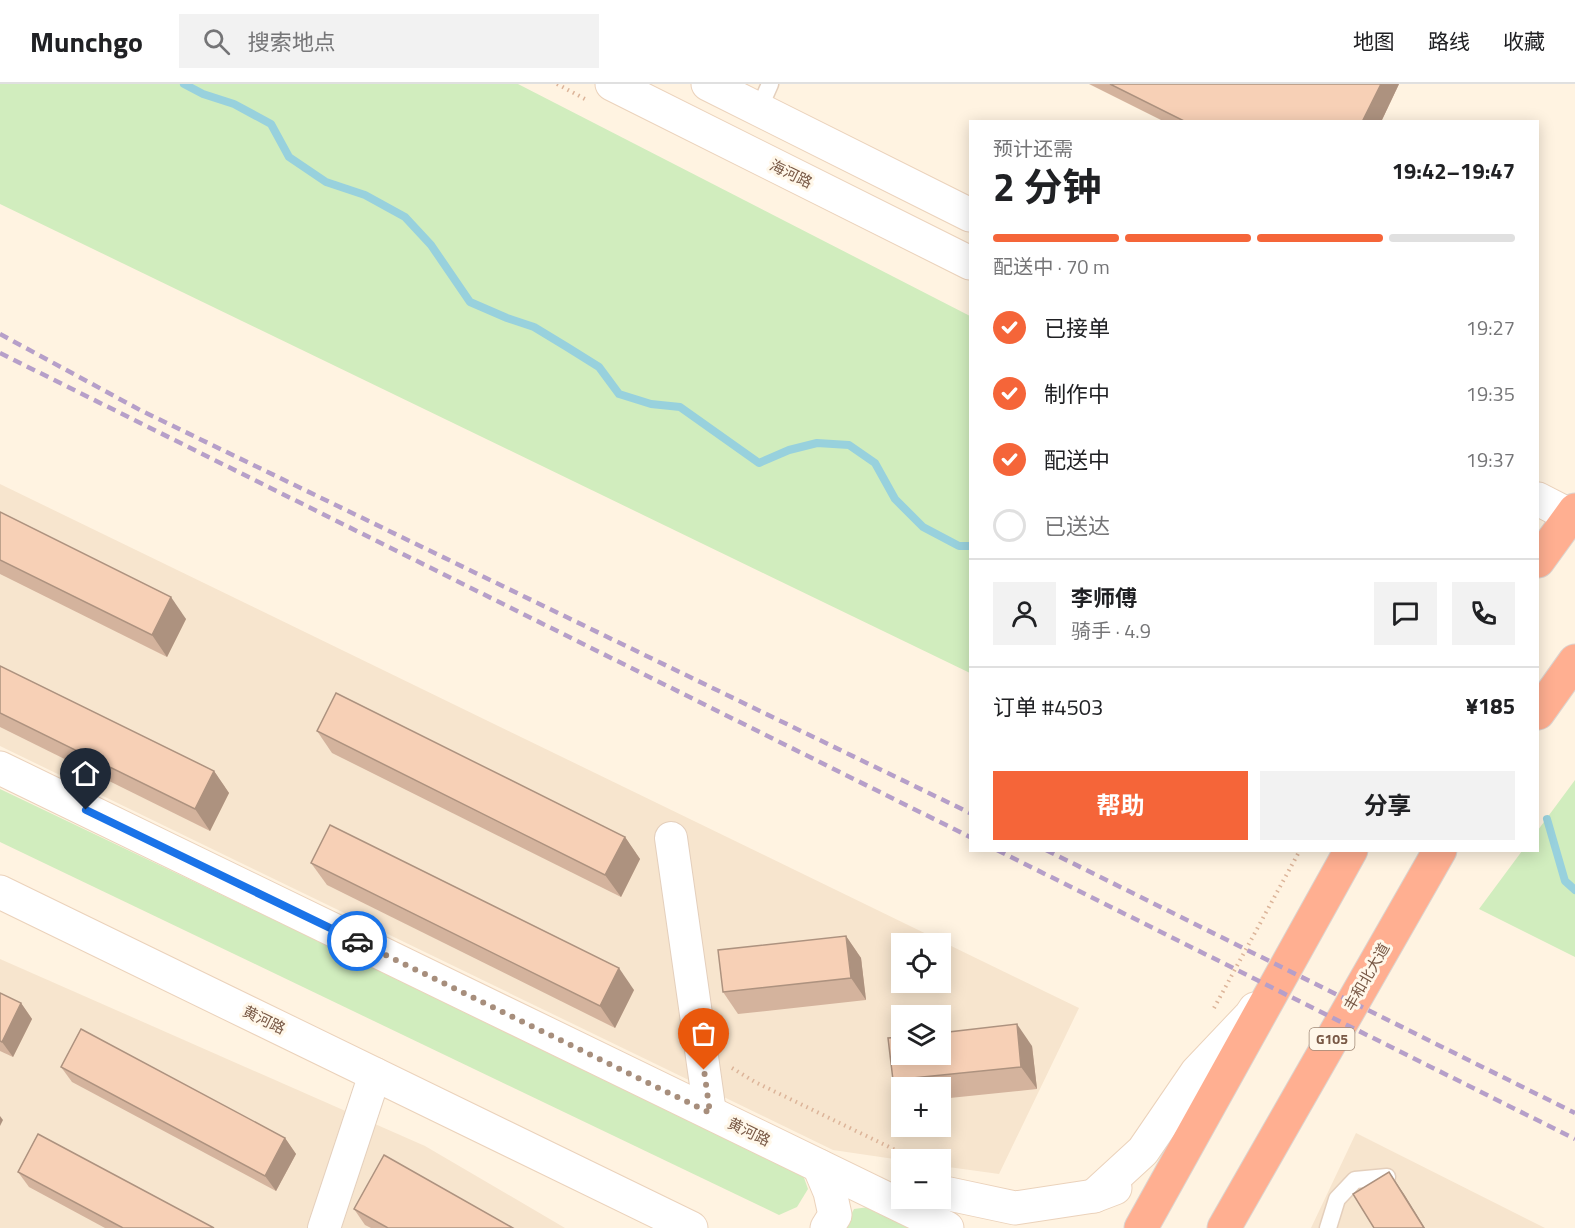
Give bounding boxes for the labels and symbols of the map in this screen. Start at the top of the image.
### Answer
street label: 海河路 [766,153,816,194]
pin [60,748,111,810]
courier [327,911,387,971]
street label: 丰和北大道 [1338,939,1395,1015]
street label: 黄河路 [239,999,289,1040]
pin [678,1008,729,1070]
road number: G105 [1310,1028,1354,1050]
street label: 黄河路 [724,1111,774,1152]

